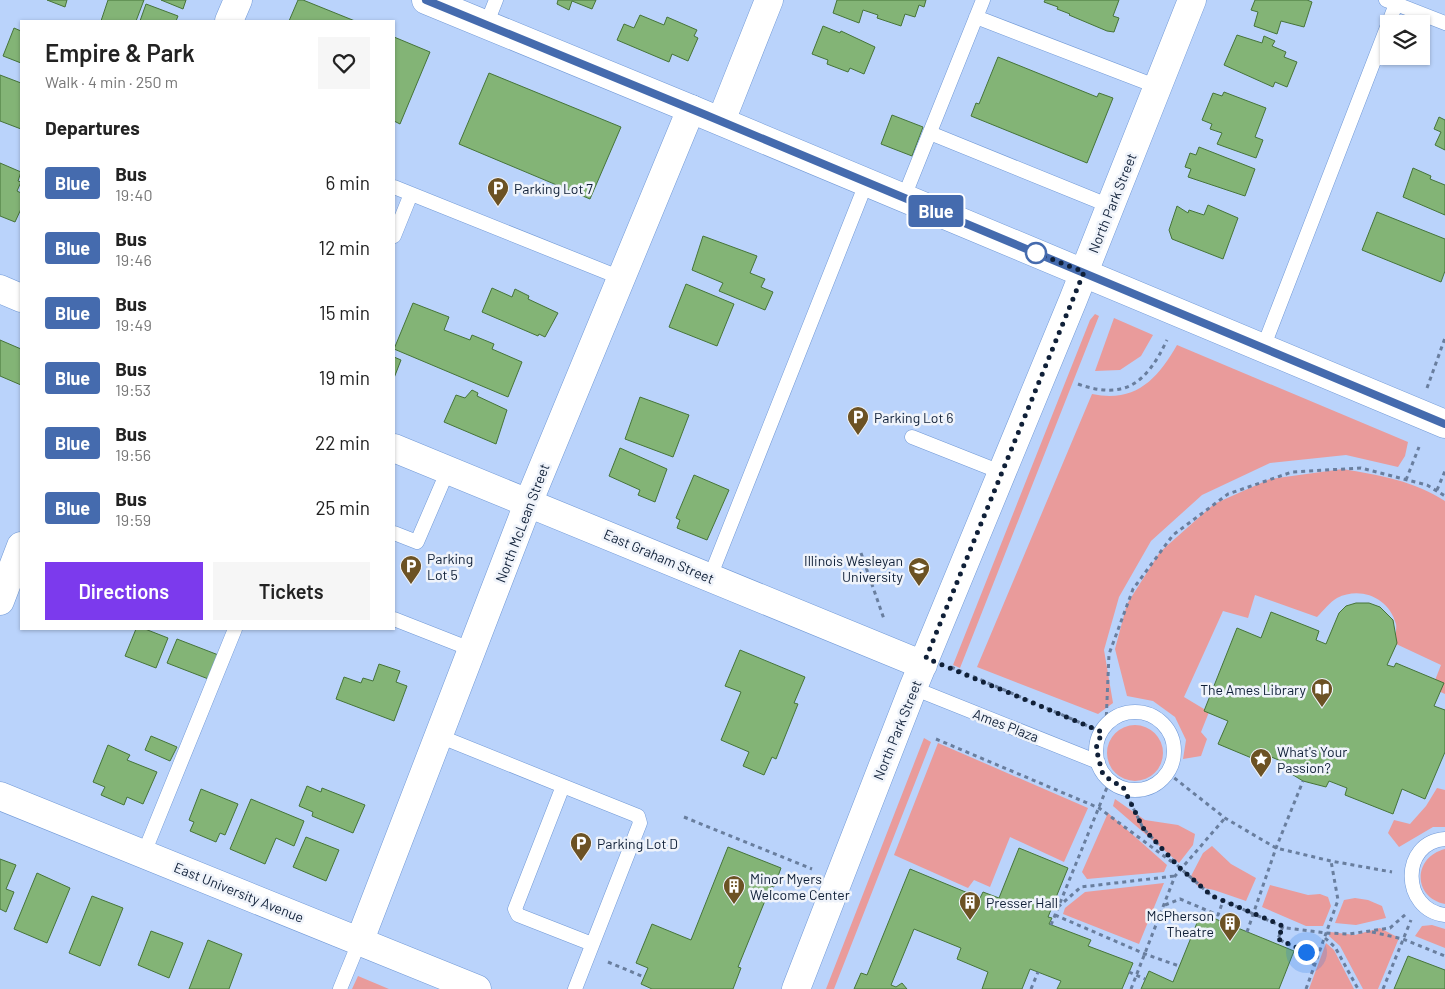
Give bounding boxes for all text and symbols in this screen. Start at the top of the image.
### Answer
map controls [1380,15,1430,65]
button: layers [1380,15,1430,65]
button: heart [318,37,370,89]
text: Empire & Park [45,38,195,67]
text: Walk · 4 min · 250 m [45,72,178,91]
text: Departures [45,116,140,139]
street label: North Park Street [1084,151,1140,255]
text: Bus [115,162,147,185]
text: 6 min [326,171,370,194]
text: Blue [55,172,90,194]
parking icon: Parking Lot 7 [486,176,510,207]
place label: Parking Lot 7 [514,180,593,197]
text: 19:40 [115,185,152,204]
line badge: Blue [901,195,971,227]
text: Blue [918,200,954,222]
text: Bus [115,227,147,250]
text: 12 min [319,236,370,259]
text: Blue [55,237,90,259]
unlabelled marker [1025,242,1047,264]
text: 19:46 [115,250,152,269]
text: Bus [115,292,147,315]
text: 15 min [319,301,370,324]
text: Blue [55,302,90,324]
text: 19:49 [115,315,152,334]
text: Bus [115,357,147,380]
text: 19 min [319,366,370,389]
text: Blue [55,367,90,389]
text: 19:53 [115,380,151,399]
parking icon: Parking Lot 6 [846,405,870,436]
place label: Parking Lot 6 [874,409,954,426]
text: Bus [115,422,147,445]
text: 22 min [315,431,370,454]
text: Blue [55,432,90,454]
text: 19:56 [115,445,151,464]
street label: North McLean Street [491,461,553,585]
text: Bus [115,487,147,510]
text: 25 min [315,496,370,519]
text: Blue [55,497,90,519]
text: 19:59 [115,510,151,529]
street label: East Graham Street [601,525,717,587]
place label: Parking Lot 5 [427,550,473,583]
place label: Illinois Wesleyan University [804,552,904,585]
parking icon: Parking Lot 5 [399,554,423,585]
school or university icon: Illinois Wesleyan University [907,556,931,587]
button: Directions [45,562,203,620]
button: Tickets [213,562,370,620]
library icon: The Ames Library [1310,677,1334,708]
street label: North Park Street [869,678,925,782]
place label: The Ames Library [1200,681,1307,698]
street label: Ames Plaza [971,705,1041,745]
place label: What's Your Passion? [1277,743,1347,776]
place icon: What's Your Passion? [1249,747,1273,778]
parking icon: Parking Lot D [569,831,593,862]
place label: Parking Lot D [597,835,678,852]
street label: East University Avenue [172,858,306,926]
place label: Minor Myers Welcome Center [750,870,850,903]
building icon: Minor Myers Welcome Center [722,874,746,905]
building icon: Presser Hall [958,890,982,921]
place label: Presser Hall [986,894,1058,911]
place label: McPherson Theatre [1147,907,1214,940]
building icon: McPherson Theatre [1218,911,1242,942]
your location [1294,940,1319,965]

